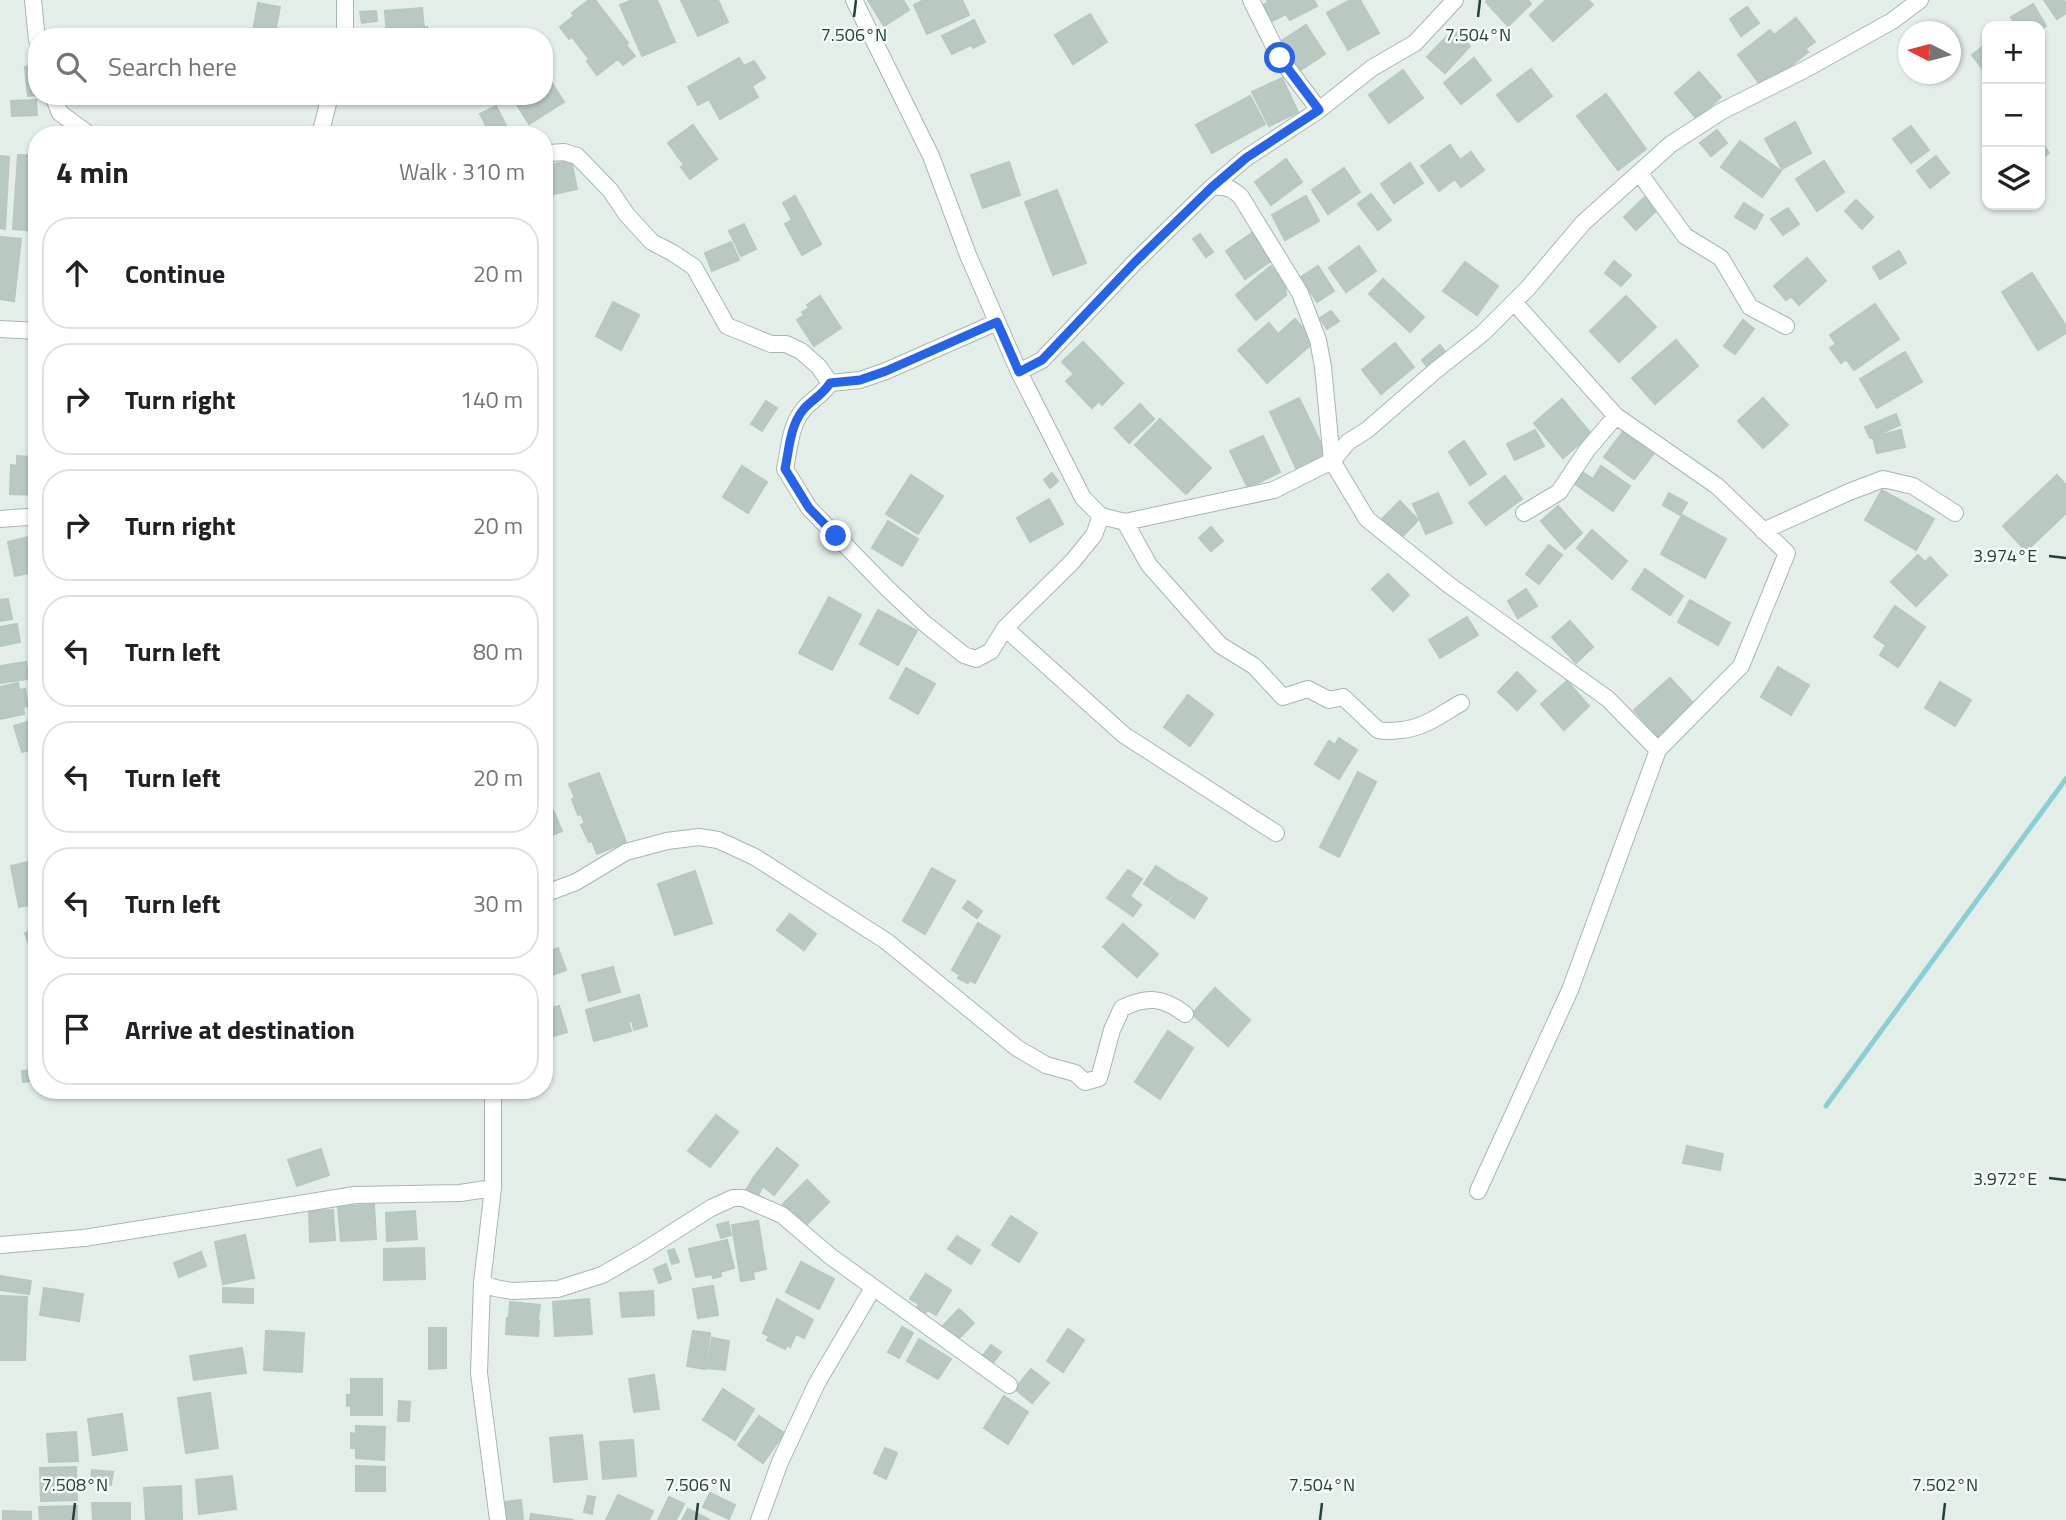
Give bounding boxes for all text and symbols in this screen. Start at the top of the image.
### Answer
text: 7.506°N [821,21,887,48]
text: 7.504°N [1445,21,1511,48]
north arrow [1898,21,1961,84]
map controls [1982,21,2045,210]
button: + [1982,21,2045,84]
search box [28,28,553,105]
route start [1264,42,1295,73]
text: Search here [108,47,237,86]
icon: search [52,48,90,86]
button: − [1982,84,2045,147]
button: layers [1982,147,2045,210]
text: 4 min [56,149,129,195]
text: Walk · 310 m [399,154,525,189]
icon: ahead [58,254,96,292]
text: Continue [125,254,225,293]
text: 20 m [473,256,523,291]
icon: right [58,380,96,418]
text: Turn right [125,380,236,419]
text: 140 m [460,382,523,417]
icon: right [58,506,96,544]
text: Turn right [125,506,236,545]
text: 20 m [473,508,523,543]
route end [820,520,851,551]
text: 3.974°E [1973,542,2037,569]
icon: left [58,632,96,670]
text: Turn left [125,632,220,671]
text: 80 m [473,634,523,669]
icon: left [58,758,96,796]
text: Turn left [125,758,220,797]
text: 20 m [473,760,523,795]
icon: left [58,884,96,922]
text: Turn left [125,884,220,923]
text: 30 m [473,886,523,921]
icon: arrive [58,1010,96,1048]
text: Arrive at destination [125,1010,355,1049]
text: 3.972°E [1973,1165,2037,1192]
text: 7.508°N [42,1471,108,1498]
text: 7.506°N [665,1471,731,1498]
text: 7.504°N [1289,1471,1355,1498]
text: 7.502°N [1912,1471,1978,1498]

